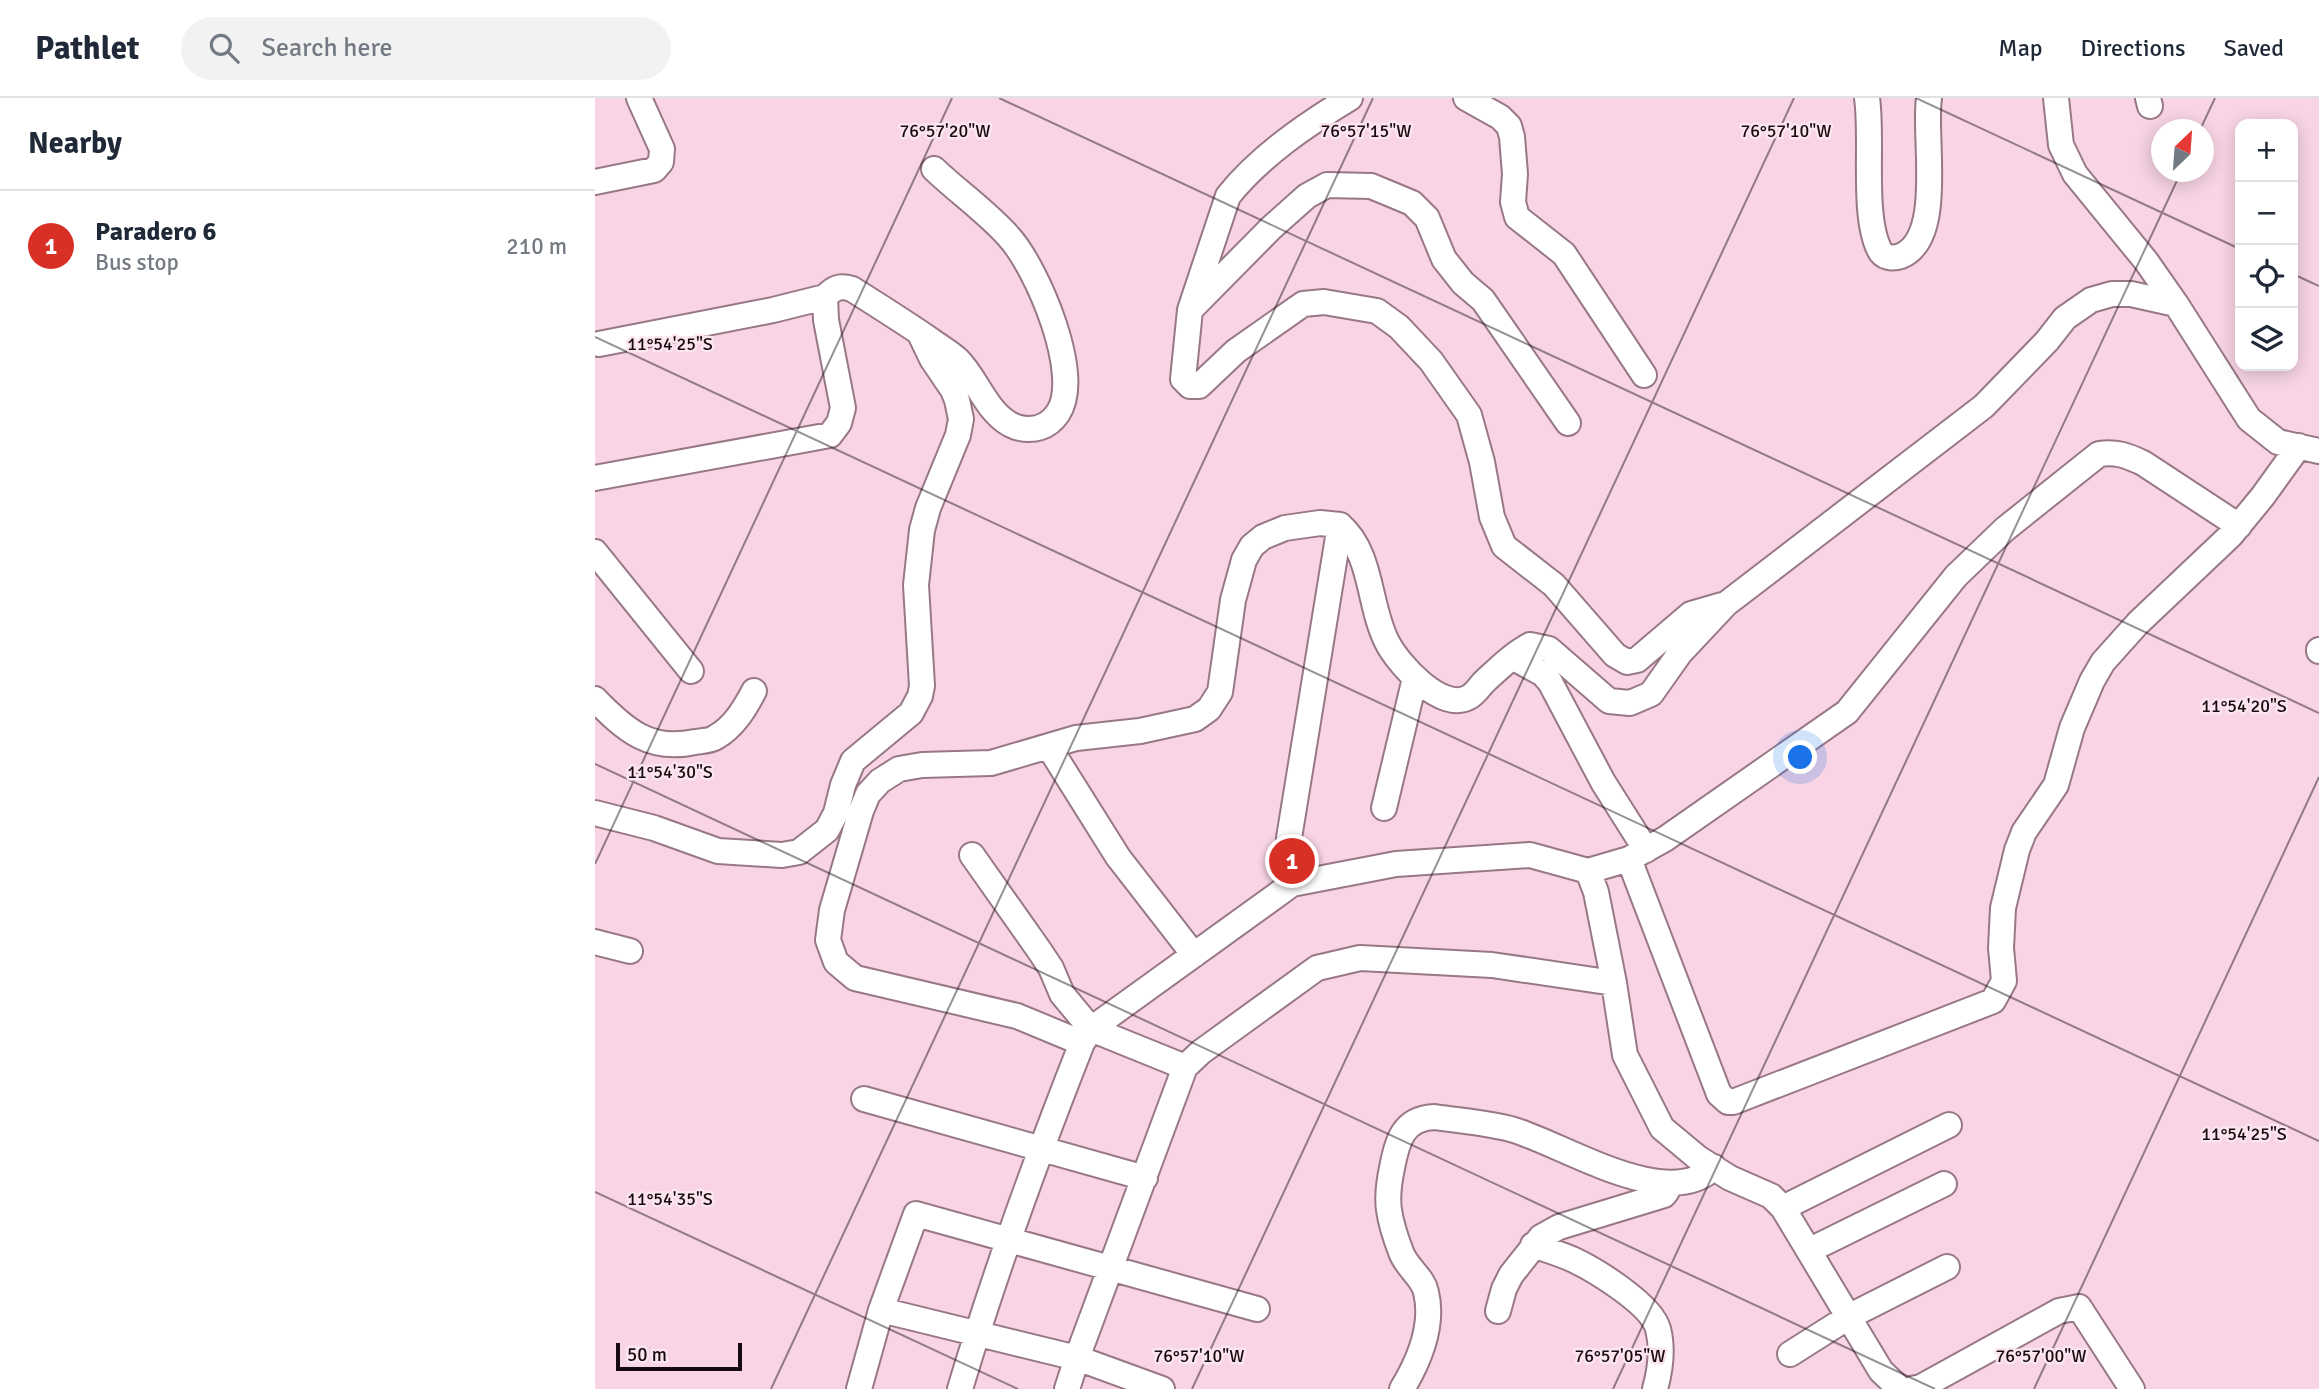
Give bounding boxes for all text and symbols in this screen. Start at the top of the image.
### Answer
search box [181,17,671,80]
text: Pathlet [35,28,139,69]
icon: search [205,29,243,67]
text: Search here [261,32,393,64]
text: Map [1998,33,2043,63]
text: Directions [2081,33,2186,63]
text: Saved [2224,33,2284,63]
north arrow [2151,119,2214,182]
map controls [2235,119,2298,371]
button: + [2235,119,2298,182]
text: 76°57'20"W [900,120,990,142]
text: 76°57'15"W [1321,120,1411,142]
text: 76°57'10"W [1741,120,1831,142]
text: Nearby [28,125,122,162]
button: − [2235,182,2298,245]
text: Paradero 6 [95,216,217,248]
text: 1 [45,232,57,261]
text: 210 m [506,232,567,261]
button: locate [2235,245,2298,308]
text: Bus stop [95,248,179,277]
button: layers [2235,308,2298,371]
text: 11°54'25"S [627,333,713,355]
text: 11°54'20"S [2201,695,2287,717]
your location [1783,740,1817,774]
text: 11°54'30"S [627,761,713,783]
pin: 1 [1269,835,1315,887]
text: 11°54'25"S [2201,1123,2287,1145]
text: 11°54'35"S [627,1188,713,1210]
scale bar [616,1340,742,1372]
text: 50 m [627,1343,667,1367]
text: 76°57'10"W [1154,1345,1244,1367]
text: 76°57'05"W [1575,1345,1665,1367]
text: 76°57'00"W [1996,1345,2086,1367]

